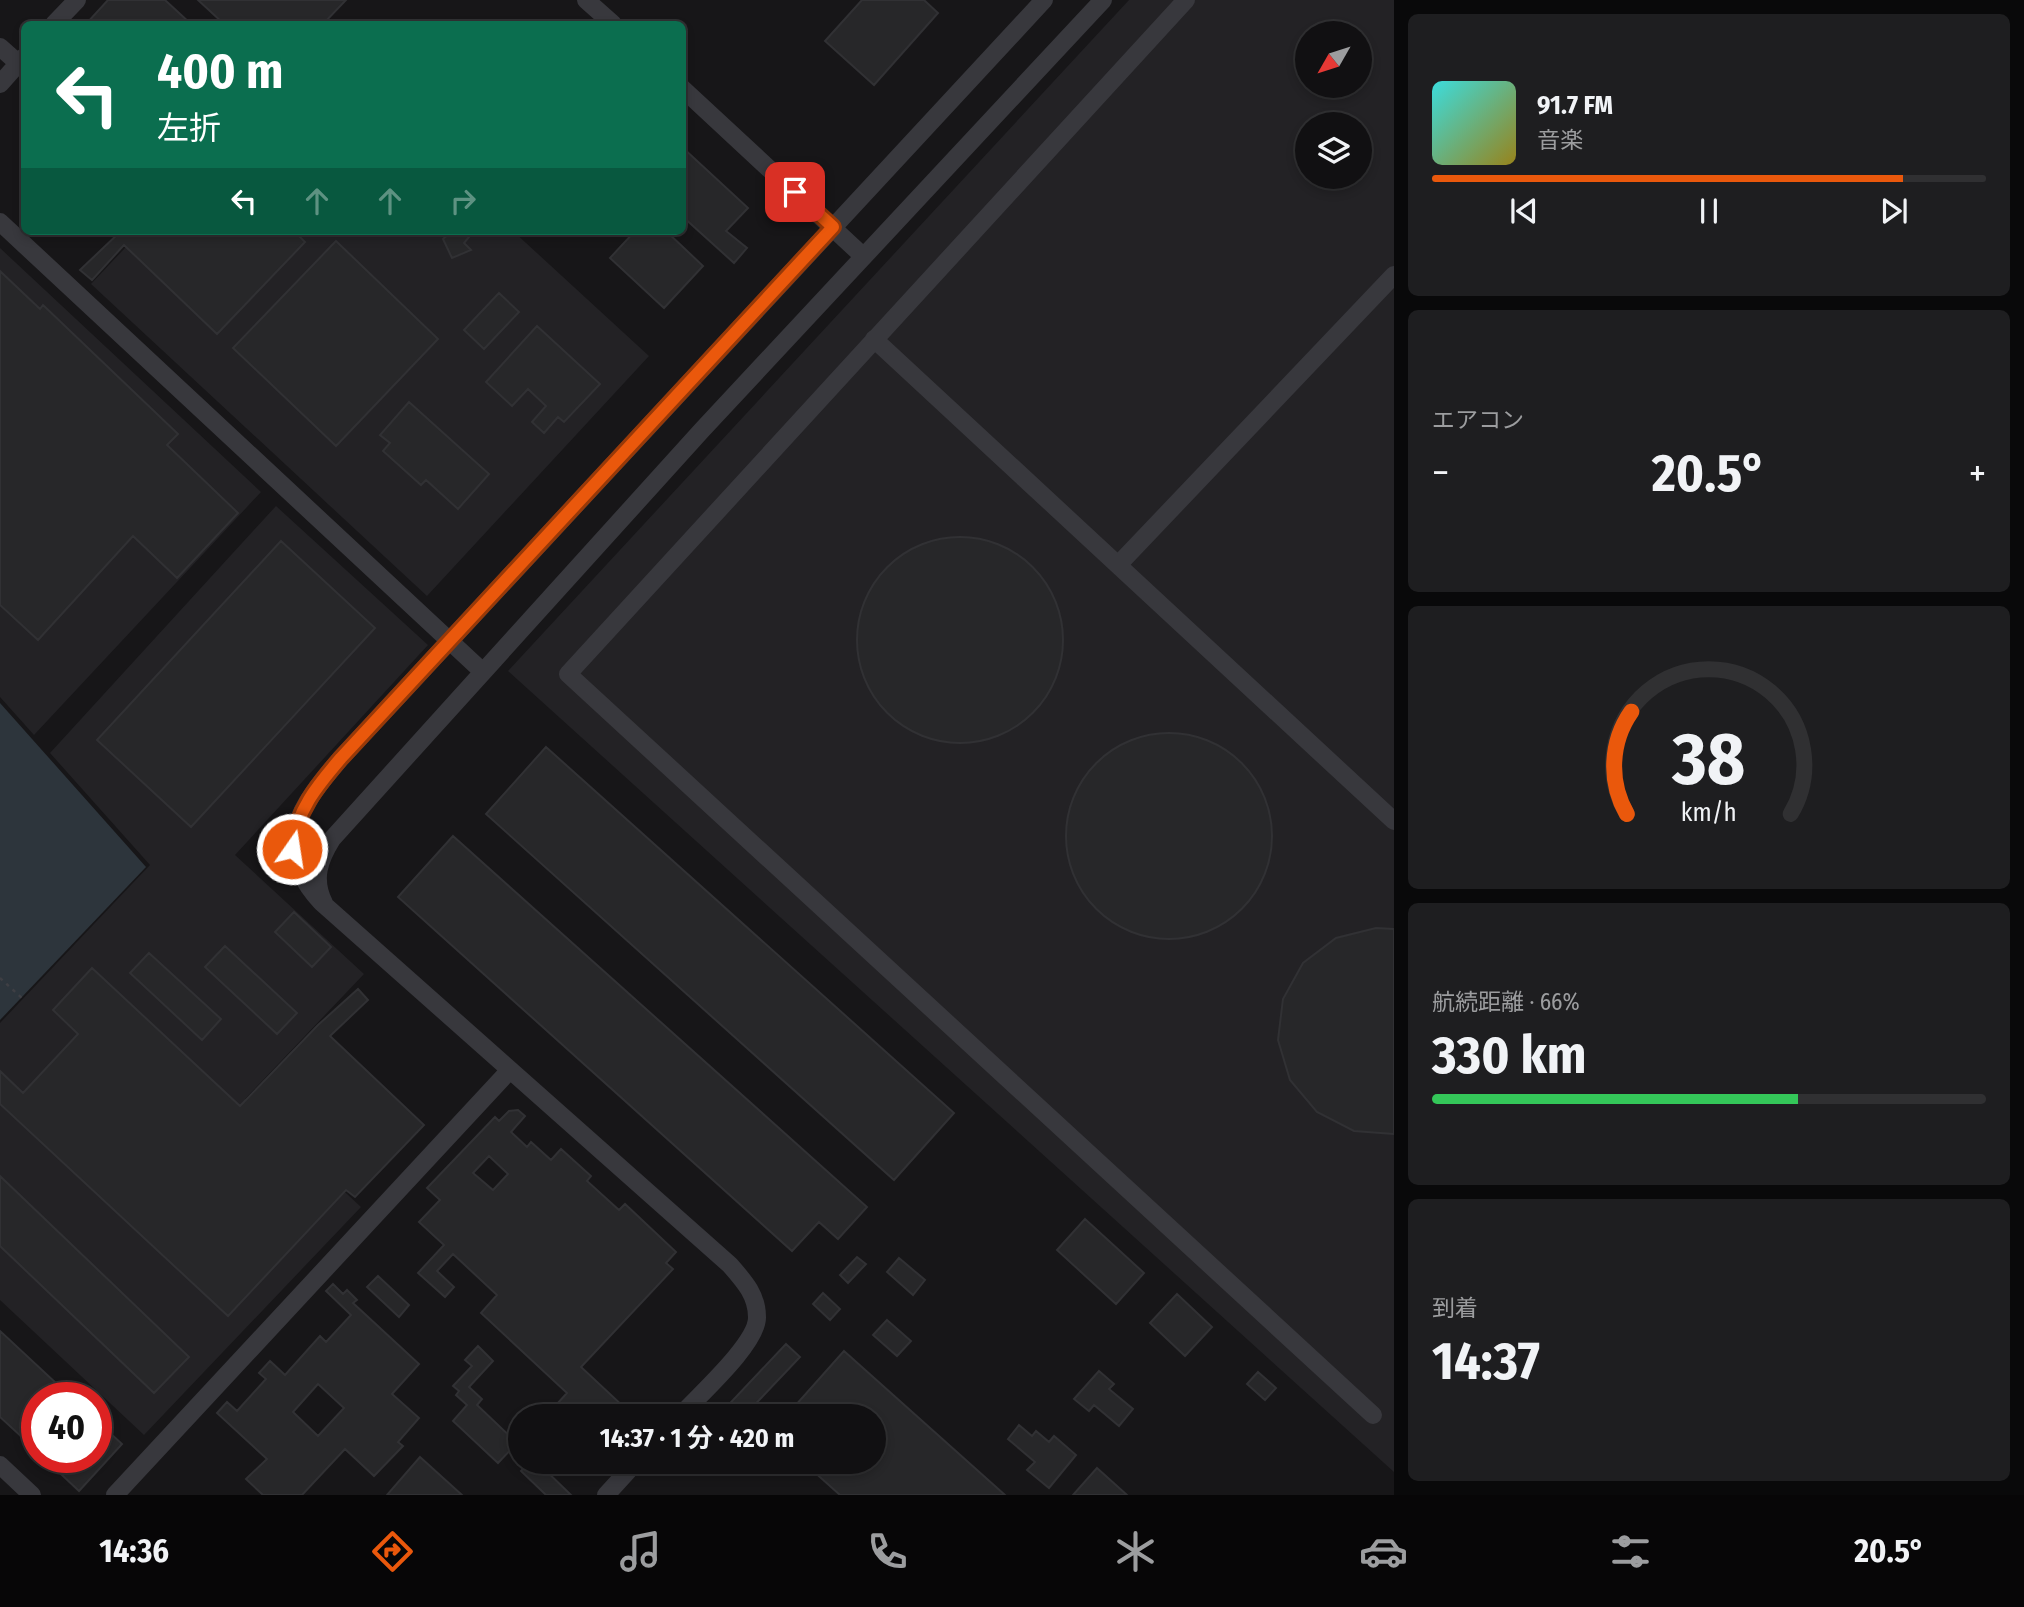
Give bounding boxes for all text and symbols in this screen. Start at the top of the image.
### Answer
north arrow [1295,21,1372,98]
map controls [1295,21,1372,189]
text: 400 m [157,42,283,101]
icon: left [42,49,133,140]
text: 91.7 FM [1537,90,1613,121]
text: 左折 [157,109,221,147]
button: layers [1295,112,1372,189]
text: 音楽 [1537,126,1583,154]
pin [765,162,825,222]
icon: arrive [776,173,814,211]
icon: left [225,182,263,220]
icon: ahead [298,182,336,220]
icon: ahead [371,182,409,220]
icon: right [444,182,482,220]
icon: previous [1505,192,1543,230]
icon: pause [1690,192,1728,230]
icon: next [1875,192,1913,230]
text: エアコン [1432,406,1524,434]
text: 20.5° [1652,442,1766,505]
text: − [1432,450,1449,496]
text: + [1969,450,1986,496]
text: 38 [1672,716,1745,803]
text: km/h [1681,797,1737,827]
position arrow [255,812,329,886]
text: 航続距離 · 66% [1432,988,1580,1016]
text: 330 km [1432,1024,1587,1087]
text: 到着 [1432,1294,1478,1322]
text: 14:37 [1432,1330,1540,1393]
speed limit sign: 40 [21,1382,112,1473]
text: 14:37 · 1 分 · 420 m [600,1423,794,1454]
icon: directions [368,1527,417,1576]
icon: music [616,1527,665,1576]
icon: phone [863,1527,912,1576]
icon: climate [1111,1527,1160,1576]
icon: car [1359,1527,1408,1576]
icon: filters [1606,1527,1655,1576]
text: 14:36 [99,1532,169,1570]
text: 20.5° [1854,1532,1925,1570]

